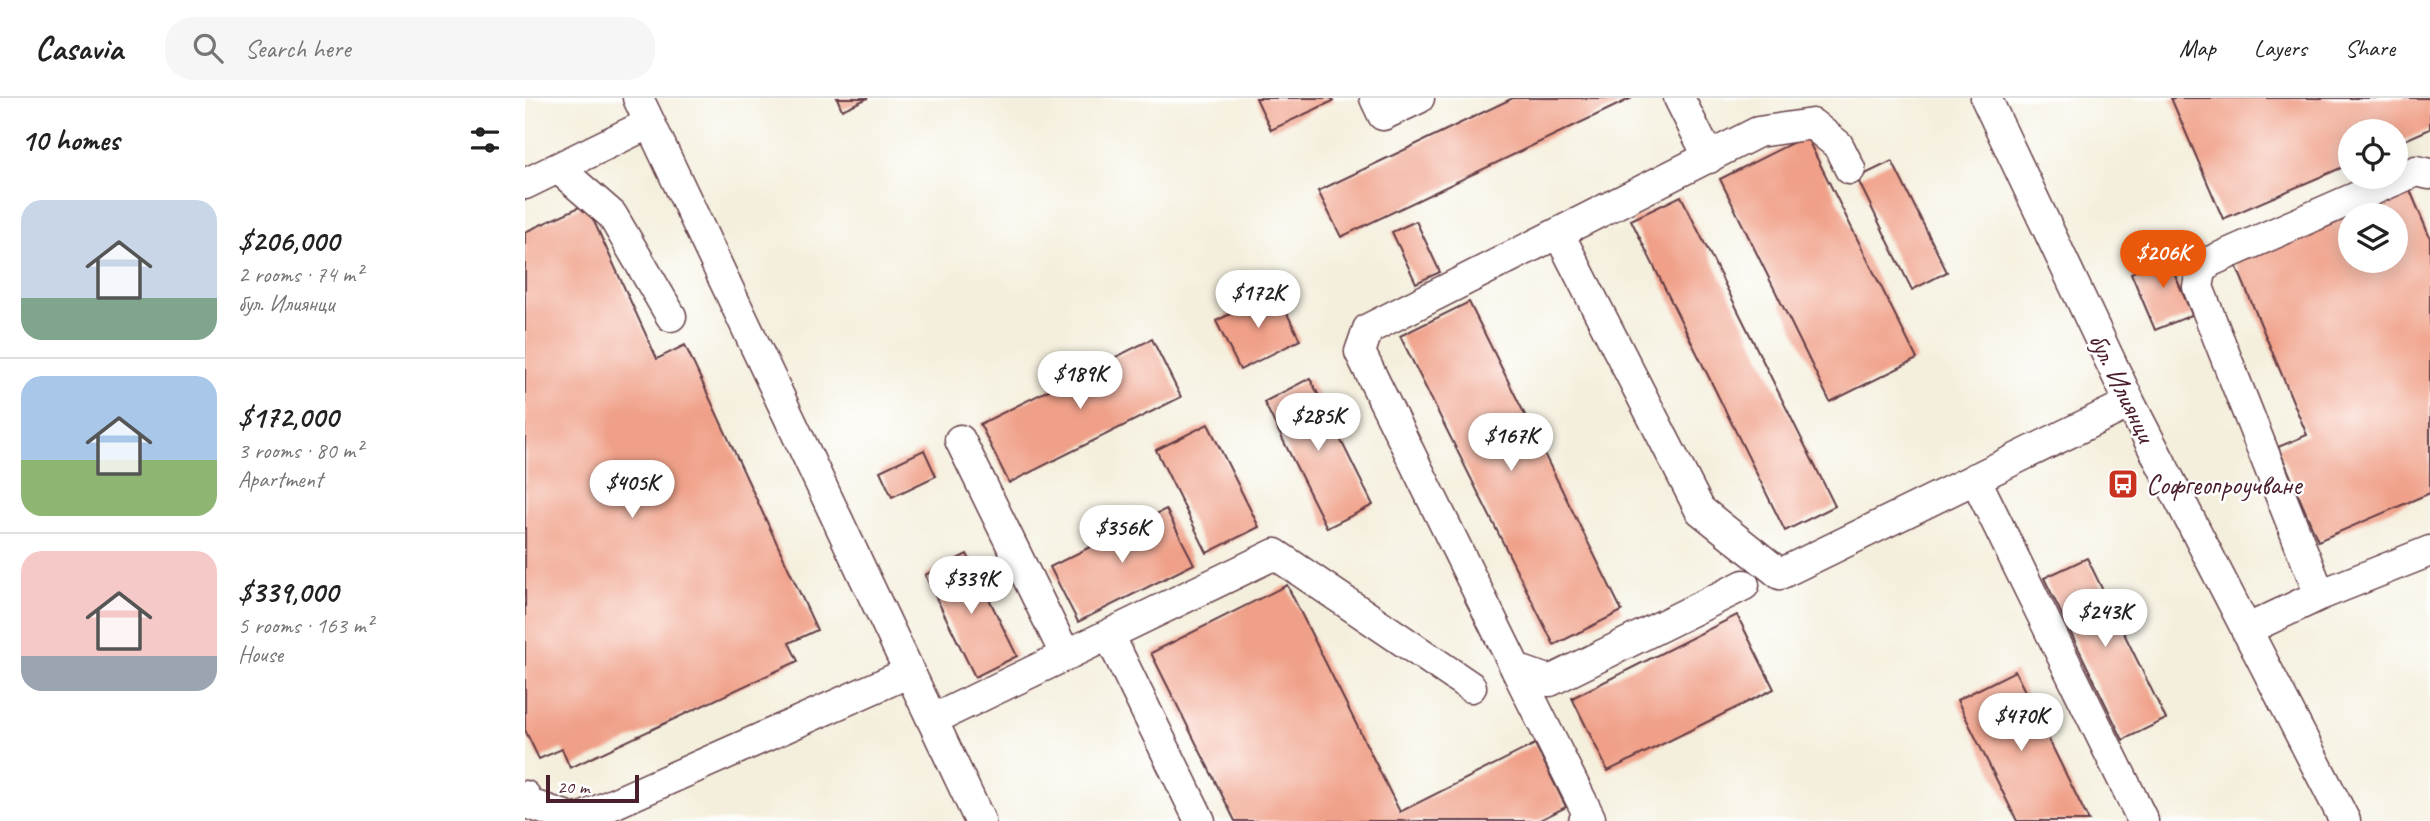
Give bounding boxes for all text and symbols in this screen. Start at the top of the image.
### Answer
search box [165,17,655,80]
text: Casavia [35,27,123,69]
icon: search [189,29,227,67]
text: Search here [245,32,351,65]
text: Map [2179,33,2216,63]
text: Layers [2254,33,2307,63]
text: Share [2345,33,2395,63]
map controls [2338,119,2408,273]
button: locate [2338,119,2408,189]
text: 10 homes [21,121,119,159]
icon: filters [466,121,504,159]
button: layers [2338,203,2408,273]
text: $206,000 [238,222,339,260]
icon: home [77,228,161,312]
pin: $206K [2114,230,2212,290]
text: $206K [2136,238,2190,267]
text: 2 rooms · 74 m² [238,260,362,289]
pin: $172K [1209,271,1307,330]
text: $172K [1232,278,1285,307]
text: бул. Илиянци [238,289,334,318]
street label: бул. Илиянци [2081,327,2165,450]
pin: $189K [1031,352,1129,411]
text: $189K [1054,359,1106,388]
pin: $285K [1269,394,1367,453]
text: $172,000 [238,398,338,436]
text: $285K [1292,401,1344,430]
icon: home [77,404,161,488]
pin: $167K [1462,414,1560,473]
text: $167K [1484,421,1538,450]
text: 3 rooms · 80 m² [238,436,362,465]
pin: $405K [583,460,681,520]
text: Apartment [238,465,323,494]
bus stop icon: Софгеопроучване [2106,467,2140,501]
place label: Софгеопроучване [2146,467,2303,502]
text: $405K [606,468,658,497]
pin: $356K [1073,505,1171,565]
text: $356K [1095,513,1149,542]
pin: $339K [922,556,1020,616]
text: $339K [945,564,997,593]
text: $339,000 [238,573,338,611]
icon: home [77,579,161,663]
pin: $243K [2056,589,2154,649]
text: $243K [2078,597,2132,626]
text: 5 rooms · 163 m² [238,611,373,640]
text: House [238,640,283,669]
pin: $470K [1972,694,2070,753]
text: $470K [1995,701,2048,730]
scale bar [546,772,639,804]
text: 20 m [557,775,589,799]

